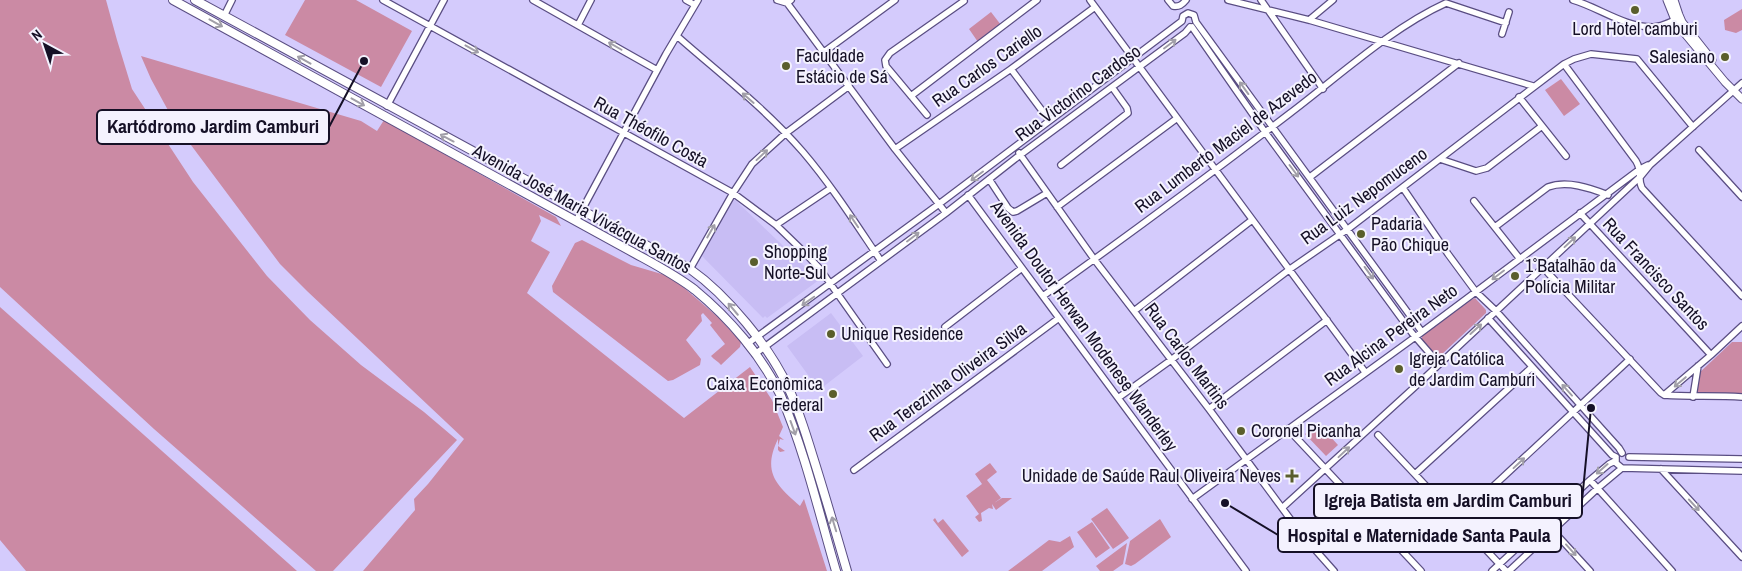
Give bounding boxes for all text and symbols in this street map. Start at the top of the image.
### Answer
marker: Lord Hotel camburi [1629,4,1641,16]
place label: Lord Hotel camburi [1572,16,1698,41]
street label: Rua Carlos Cariello [927,18,1047,113]
one-way arrow [208,19,222,29]
north arrow [20,20,70,70]
text: N [28,25,46,45]
street label: Rua Victorino Cardoso [1010,38,1146,147]
one-way arrow [1163,39,1176,50]
one-way arrow [608,41,623,50]
place label: Faculdade Estácio de Sá [796,43,888,89]
place label: Salesiano [1649,44,1715,69]
one-way arrow [464,45,479,54]
marker: Salesiano [1719,51,1731,63]
one-way arrow [297,55,312,64]
marker: Faculdade Estácio de Sá [780,60,792,72]
street label: Rua Lumberto Maciel de Azevedo [1129,65,1322,218]
one-way arrow [1239,81,1249,95]
street label: Rua Théofilo Costa [590,90,713,173]
one-way arrow [741,92,754,104]
one-way arrow [350,97,365,107]
callout: Kartódromo Jardim Camburi [97,110,329,144]
text: Kartódromo Jardim Camburi [107,113,319,139]
one-way arrow [439,133,454,143]
street label: Avenida José Maria Vivácqua Santos [468,137,696,279]
street label: Rua Luiz Nepomuceno [1295,141,1432,250]
one-way arrow [756,149,768,161]
one-way arrow [1289,164,1300,177]
one-way arrow [970,171,984,181]
street label: Avenida Doutor Herwan Modenese Wanderley [984,194,1184,457]
place label: Padaria Pão Chique [1371,211,1449,257]
street label: Rua Francisco Santos [1597,212,1715,336]
one-way arrow [848,214,858,228]
one-way arrow [707,224,717,239]
marker: Padaria Pão Chique [1355,228,1367,240]
one-way arrow [906,232,920,242]
one-way arrow [1563,236,1576,248]
place label: Shopping Norte-Sul [764,239,828,285]
place label: 1˚ Batalhão da Polícia Militar [1525,253,1616,299]
marker: Shopping Norte-Sul [748,256,760,268]
one-way arrow [1364,266,1374,280]
one-way arrow [1492,270,1505,281]
marker: 1˚ Batalhão da Polícia Militar [1509,270,1521,282]
street label: Rua Alcina Pereira Neto [1319,278,1462,391]
one-way arrow [801,296,815,306]
street label: Rua Carlos Martins [1139,297,1236,414]
one-way arrow [728,303,739,316]
street label: Rua Terezinha Oliveira Silva [864,316,1031,447]
place label: Unique Residence [841,321,963,346]
one-way arrow [1470,323,1483,335]
marker: Unique Residence [825,328,837,340]
place label: Igreja Católica de Jardim Camburi [1409,346,1535,392]
marker: Igreja Católica de Jardim Camburi [1393,363,1405,375]
place label: Caixa Econômica Federal [707,371,823,417]
one-way arrow [1673,376,1686,387]
one-way arrow [1561,384,1573,397]
marker: Caixa Econômica Federal [827,388,839,400]
place label: Coronel Picanha [1251,418,1361,443]
one-way arrow [789,420,798,435]
marker: Coronel Picanha [1235,425,1247,437]
one-way arrow [1338,446,1351,458]
one-way arrow [1512,457,1525,468]
place label: Unidade de Saúde Raul Oliveira Neves [1022,463,1281,488]
one-way arrow [1596,464,1609,475]
marker: Unidade de Saúde Raul Oliveira Neves [1285,469,1299,483]
callout: Igreja Batista em Jardim Camburi [1314,484,1582,518]
text: Igreja Batista em Jardim Camburi [1324,487,1572,513]
one-way arrow [1688,499,1700,512]
one-way arrow [828,517,838,533]
callout: Hospital e Maternidade Santa Paula [1278,518,1561,552]
text: Hospital e Maternidade Santa Paula [1287,522,1551,548]
one-way arrow [1566,544,1577,557]

